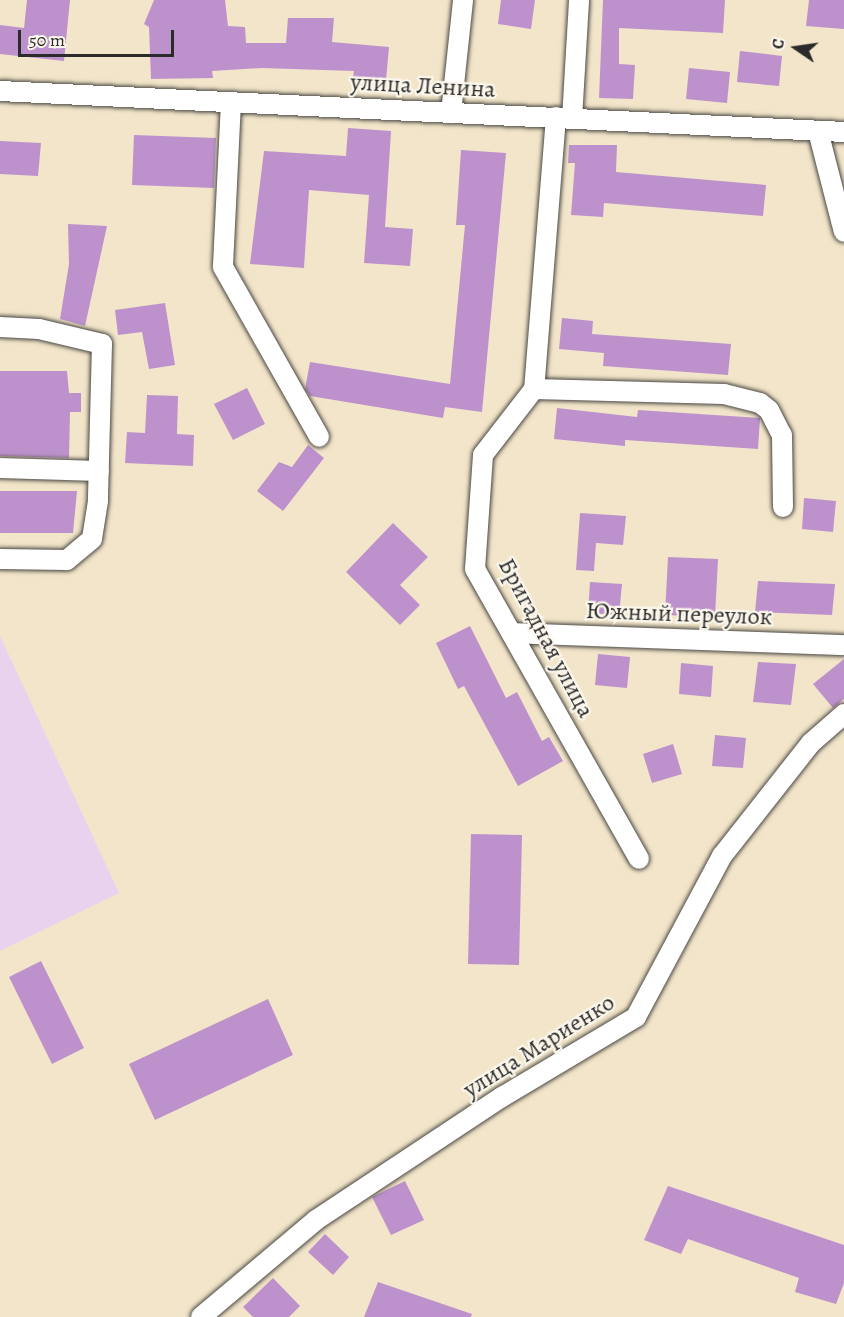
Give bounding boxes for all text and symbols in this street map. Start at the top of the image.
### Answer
scale bar [21,18,177,56]
north arrow [766,18,826,78]
text: 50 m [29,28,65,52]
text: С [767,37,790,51]
street label: улица Ленина [350,68,496,104]
street label: Бригадная улица [492,553,600,723]
street label: Южный переулок [585,596,773,632]
street label: улица Мариенко [458,988,620,1104]

